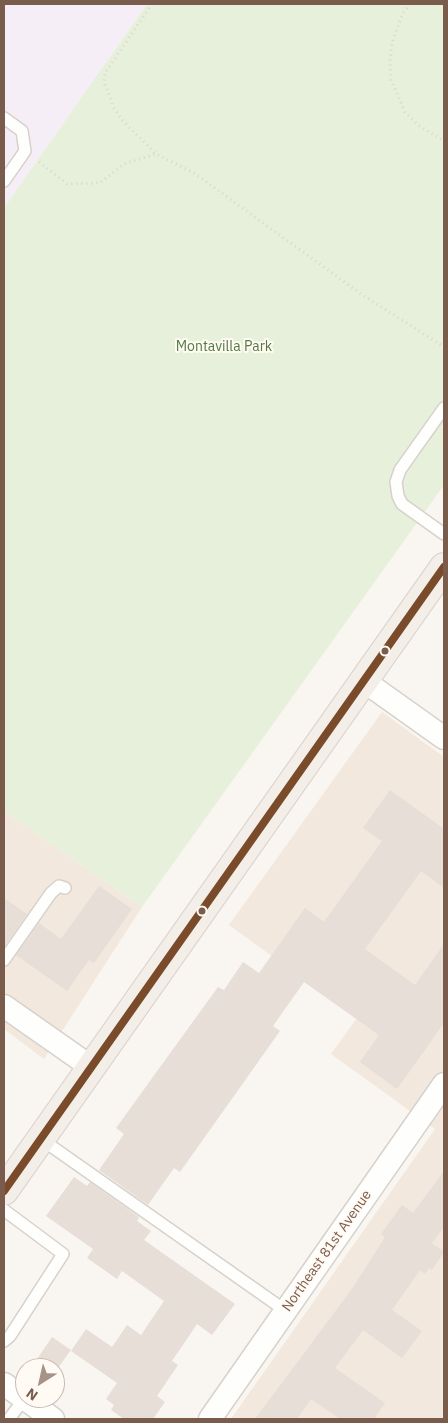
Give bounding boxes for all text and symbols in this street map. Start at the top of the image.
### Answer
park label: Montavilla Park [176,339,272,355]
unlabelled marker [380,646,390,656]
unlabelled marker [197,906,207,916]
street label: Northeast 81st Avenue [279,1187,375,1315]
north arrow [15,1358,65,1408]
text: N [23,1384,41,1405]

